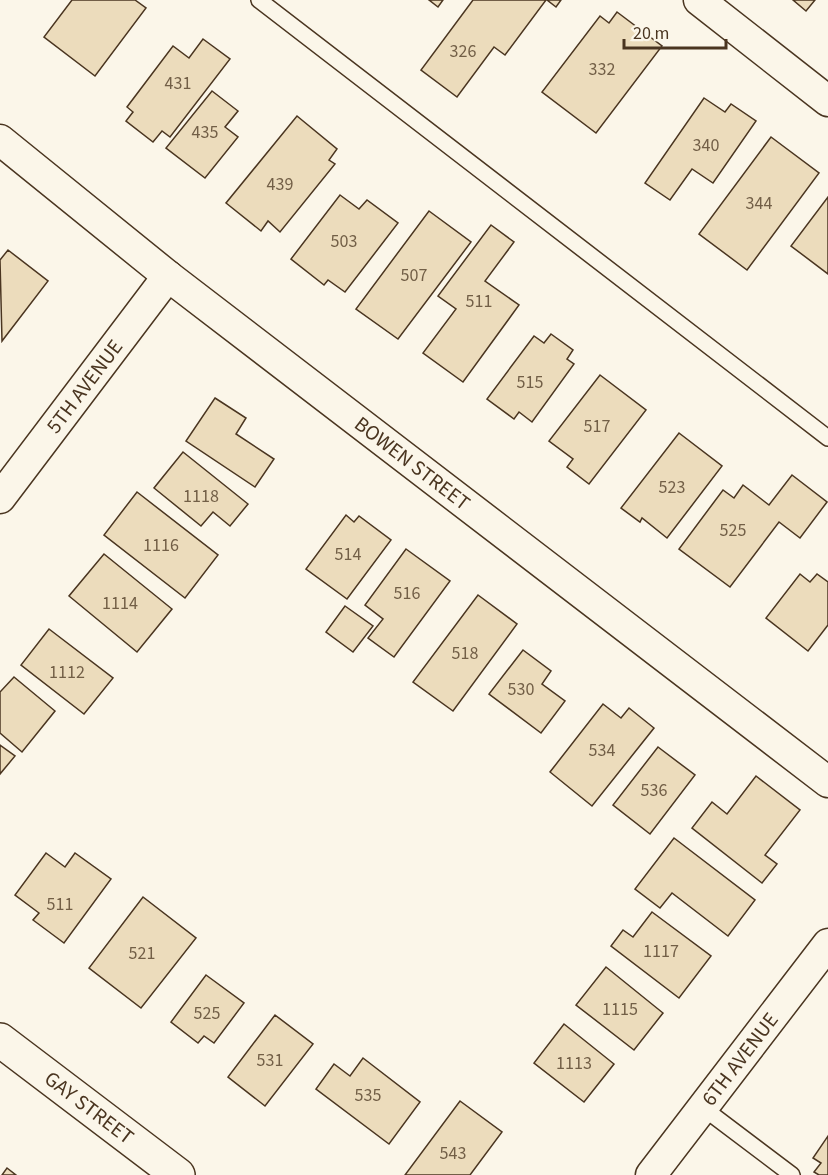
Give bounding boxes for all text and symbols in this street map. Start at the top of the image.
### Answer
scale bar [624,12,726,50]
text: 20 m [633,21,669,46]
house number: 326 [450,39,476,64]
house number: 332 [589,57,615,82]
house number: 431 [165,71,191,96]
house number: 435 [192,120,218,145]
house number: 340 [693,133,719,158]
house number: 439 [267,172,293,197]
house number: 344 [746,191,772,216]
house number: 503 [331,229,357,254]
house number: 507 [401,263,427,288]
house number: 511 [466,289,492,314]
street label: 5TH AVENUE [39,333,130,440]
house number: 515 [517,370,543,395]
street label: BOWEN STREET [348,409,477,517]
house number: 517 [584,414,610,439]
house number: 523 [659,475,685,500]
house number: 1118 [183,484,219,509]
house number: 525 [720,518,746,543]
house number: 1116 [143,533,179,558]
house number: 514 [335,542,361,567]
house number: 516 [394,581,420,606]
house number: 1114 [102,591,138,616]
house number: 518 [452,641,478,666]
house number: 1112 [49,660,85,685]
house number: 530 [508,677,534,702]
house number: 534 [589,738,615,763]
house number: 536 [641,778,667,803]
house number: 511 [47,892,73,917]
house number: 1117 [643,939,679,964]
house number: 521 [129,941,155,966]
house number: 1115 [602,997,638,1022]
house number: 525 [194,1001,220,1026]
street label: 6TH AVENUE [694,1006,785,1112]
house number: 531 [257,1048,283,1073]
house number: 1113 [556,1051,592,1076]
street label: GAY STREET [38,1064,140,1152]
house number: 535 [355,1083,381,1108]
house number: 543 [440,1141,466,1166]

